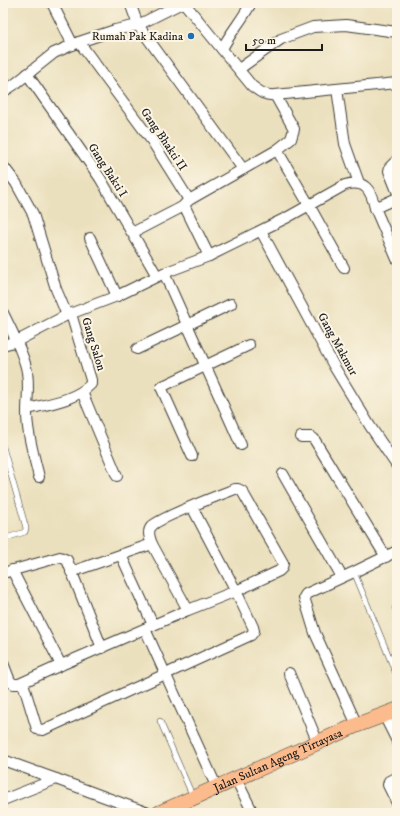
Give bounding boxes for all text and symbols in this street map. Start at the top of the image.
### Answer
scale bar [246,26,322,52]
place label: Rumah Pak Kadina [92,29,184,44]
marker: Rumah Pak Kadina [186,31,196,41]
text: 50 m [252,33,276,48]
street label: Gang Bhakti II [137,105,190,174]
street label: Gang Bakti I [85,141,131,200]
street label: Gang Makmur [314,310,361,379]
street label: Gang Salon [78,316,109,373]
street label: Jalan Sultan Ageng Tirtayasa [210,725,345,796]

